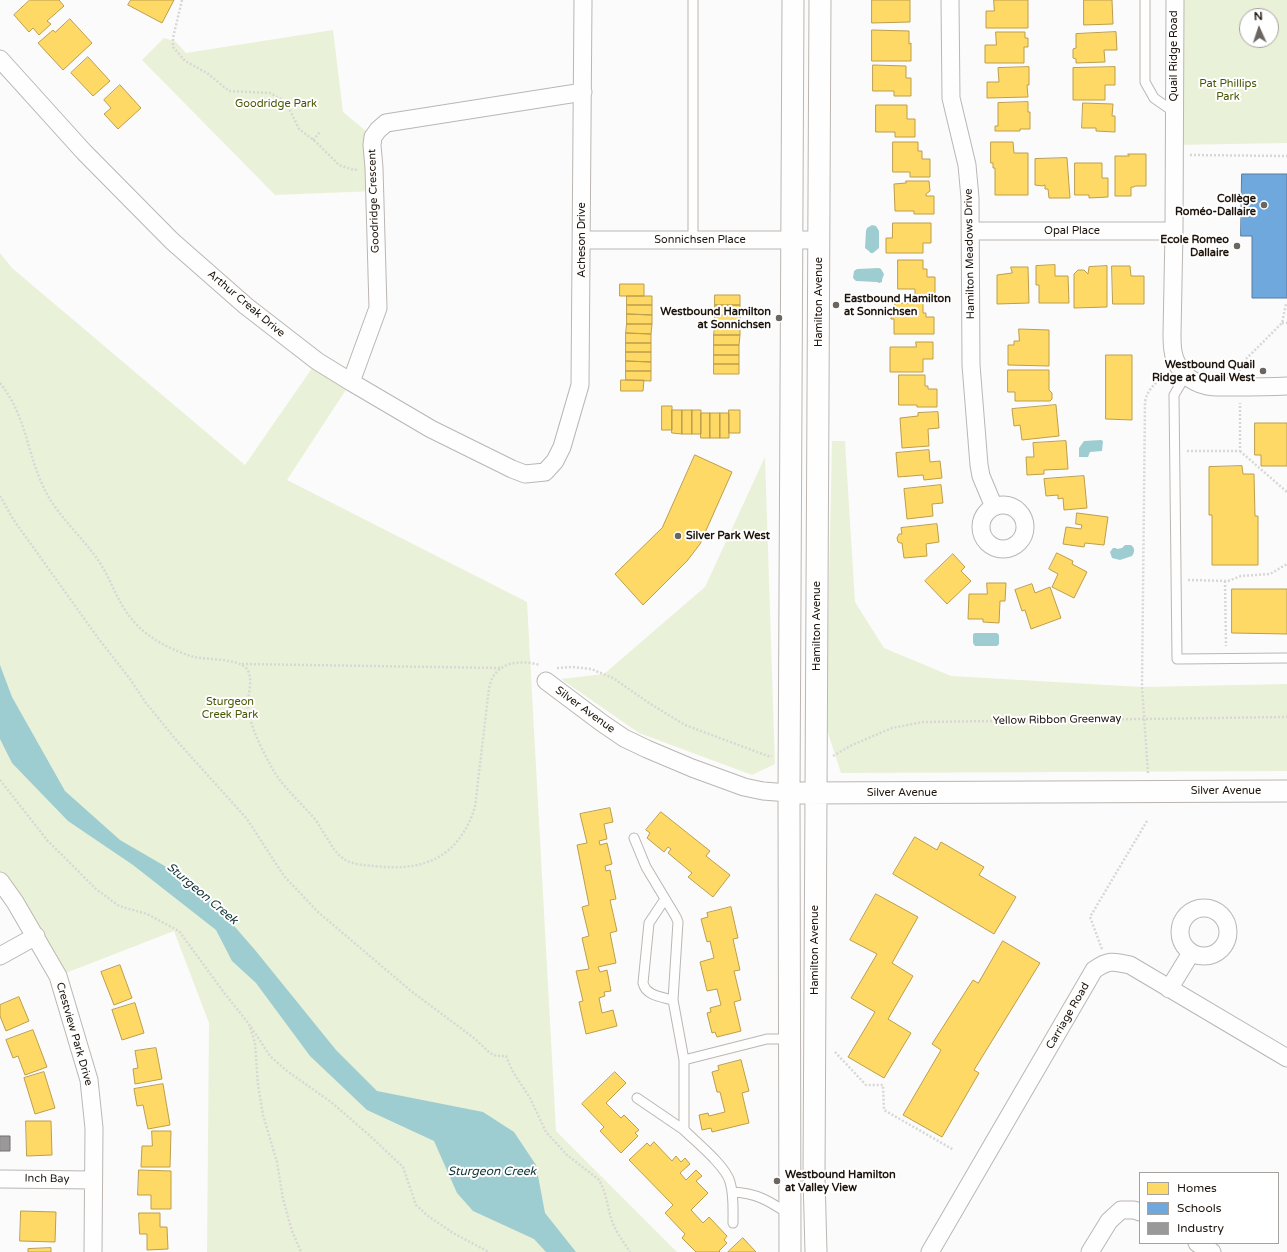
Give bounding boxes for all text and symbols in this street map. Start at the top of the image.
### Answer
north arrow [1239,8,1279,48]
street label: Quail Ridge Road [1167,10,1181,102]
text: N [1254,10,1263,23]
park label: Pat Phillips Park [1199,77,1257,103]
park label: Goodridge Park [235,97,317,111]
street label: Goodridge Crescent [366,149,382,253]
street label: Hamilton Meadows Drive [962,188,978,320]
place label: Collège Roméo-Dallaire [1175,192,1256,218]
marker: Collège Roméo-Dallaire [1259,200,1269,210]
street label: Acheson Drive [575,202,589,278]
street label: Opal Place [1044,224,1100,238]
street label: Sonnichsen Place [654,233,746,247]
place label: Ecole Romeo Dallaire [1160,233,1229,259]
marker: Ecole Romeo Dallaire [1232,241,1242,251]
street label: Hamilton Avenue [812,257,826,347]
street label: Arthur Creak Drive [205,268,287,340]
place label: Eastbound Hamilton at Sonnichsen [844,292,951,318]
marker: Eastbound Hamilton at Sonnichsen [831,300,841,310]
place label: Westbound Hamilton at Sonnichsen [660,305,771,331]
marker: Westbound Hamilton at Sonnichsen [774,313,784,323]
place label: Westbound Quail Ridge at Quail West [1152,358,1255,384]
marker: Westbound Quail Ridge at Quail West [1258,366,1268,376]
place label: Silver Park West [686,529,770,543]
marker: Silver Park West [673,531,683,541]
street label: Hamilton Avenue [810,581,824,671]
street label: Silver Avenue [553,684,617,736]
park label: Sturgeon Creek Park [202,695,258,721]
street label: Yellow Ribbon Greenway [992,712,1122,728]
street label: Silver Avenue [1191,784,1261,798]
street label: Silver Avenue [867,786,937,800]
water label: Sturgeon Creek [164,860,240,928]
street label: Hamilton Avenue [808,905,822,995]
street label: Carriage Road [1044,980,1092,1052]
street label: Crestview Park Drive [53,981,95,1087]
water label: Sturgeon Creek [448,1165,536,1179]
place label: Westbound Hamilton at Valley View [785,1168,896,1194]
street label: Inch Bay [25,1172,69,1186]
legend [1139,1172,1279,1244]
marker: Westbound Hamilton at Valley View [772,1176,782,1186]
text: Homes [1177,1181,1217,1195]
text: Schools [1177,1201,1221,1215]
text: Industry [1177,1221,1224,1235]

